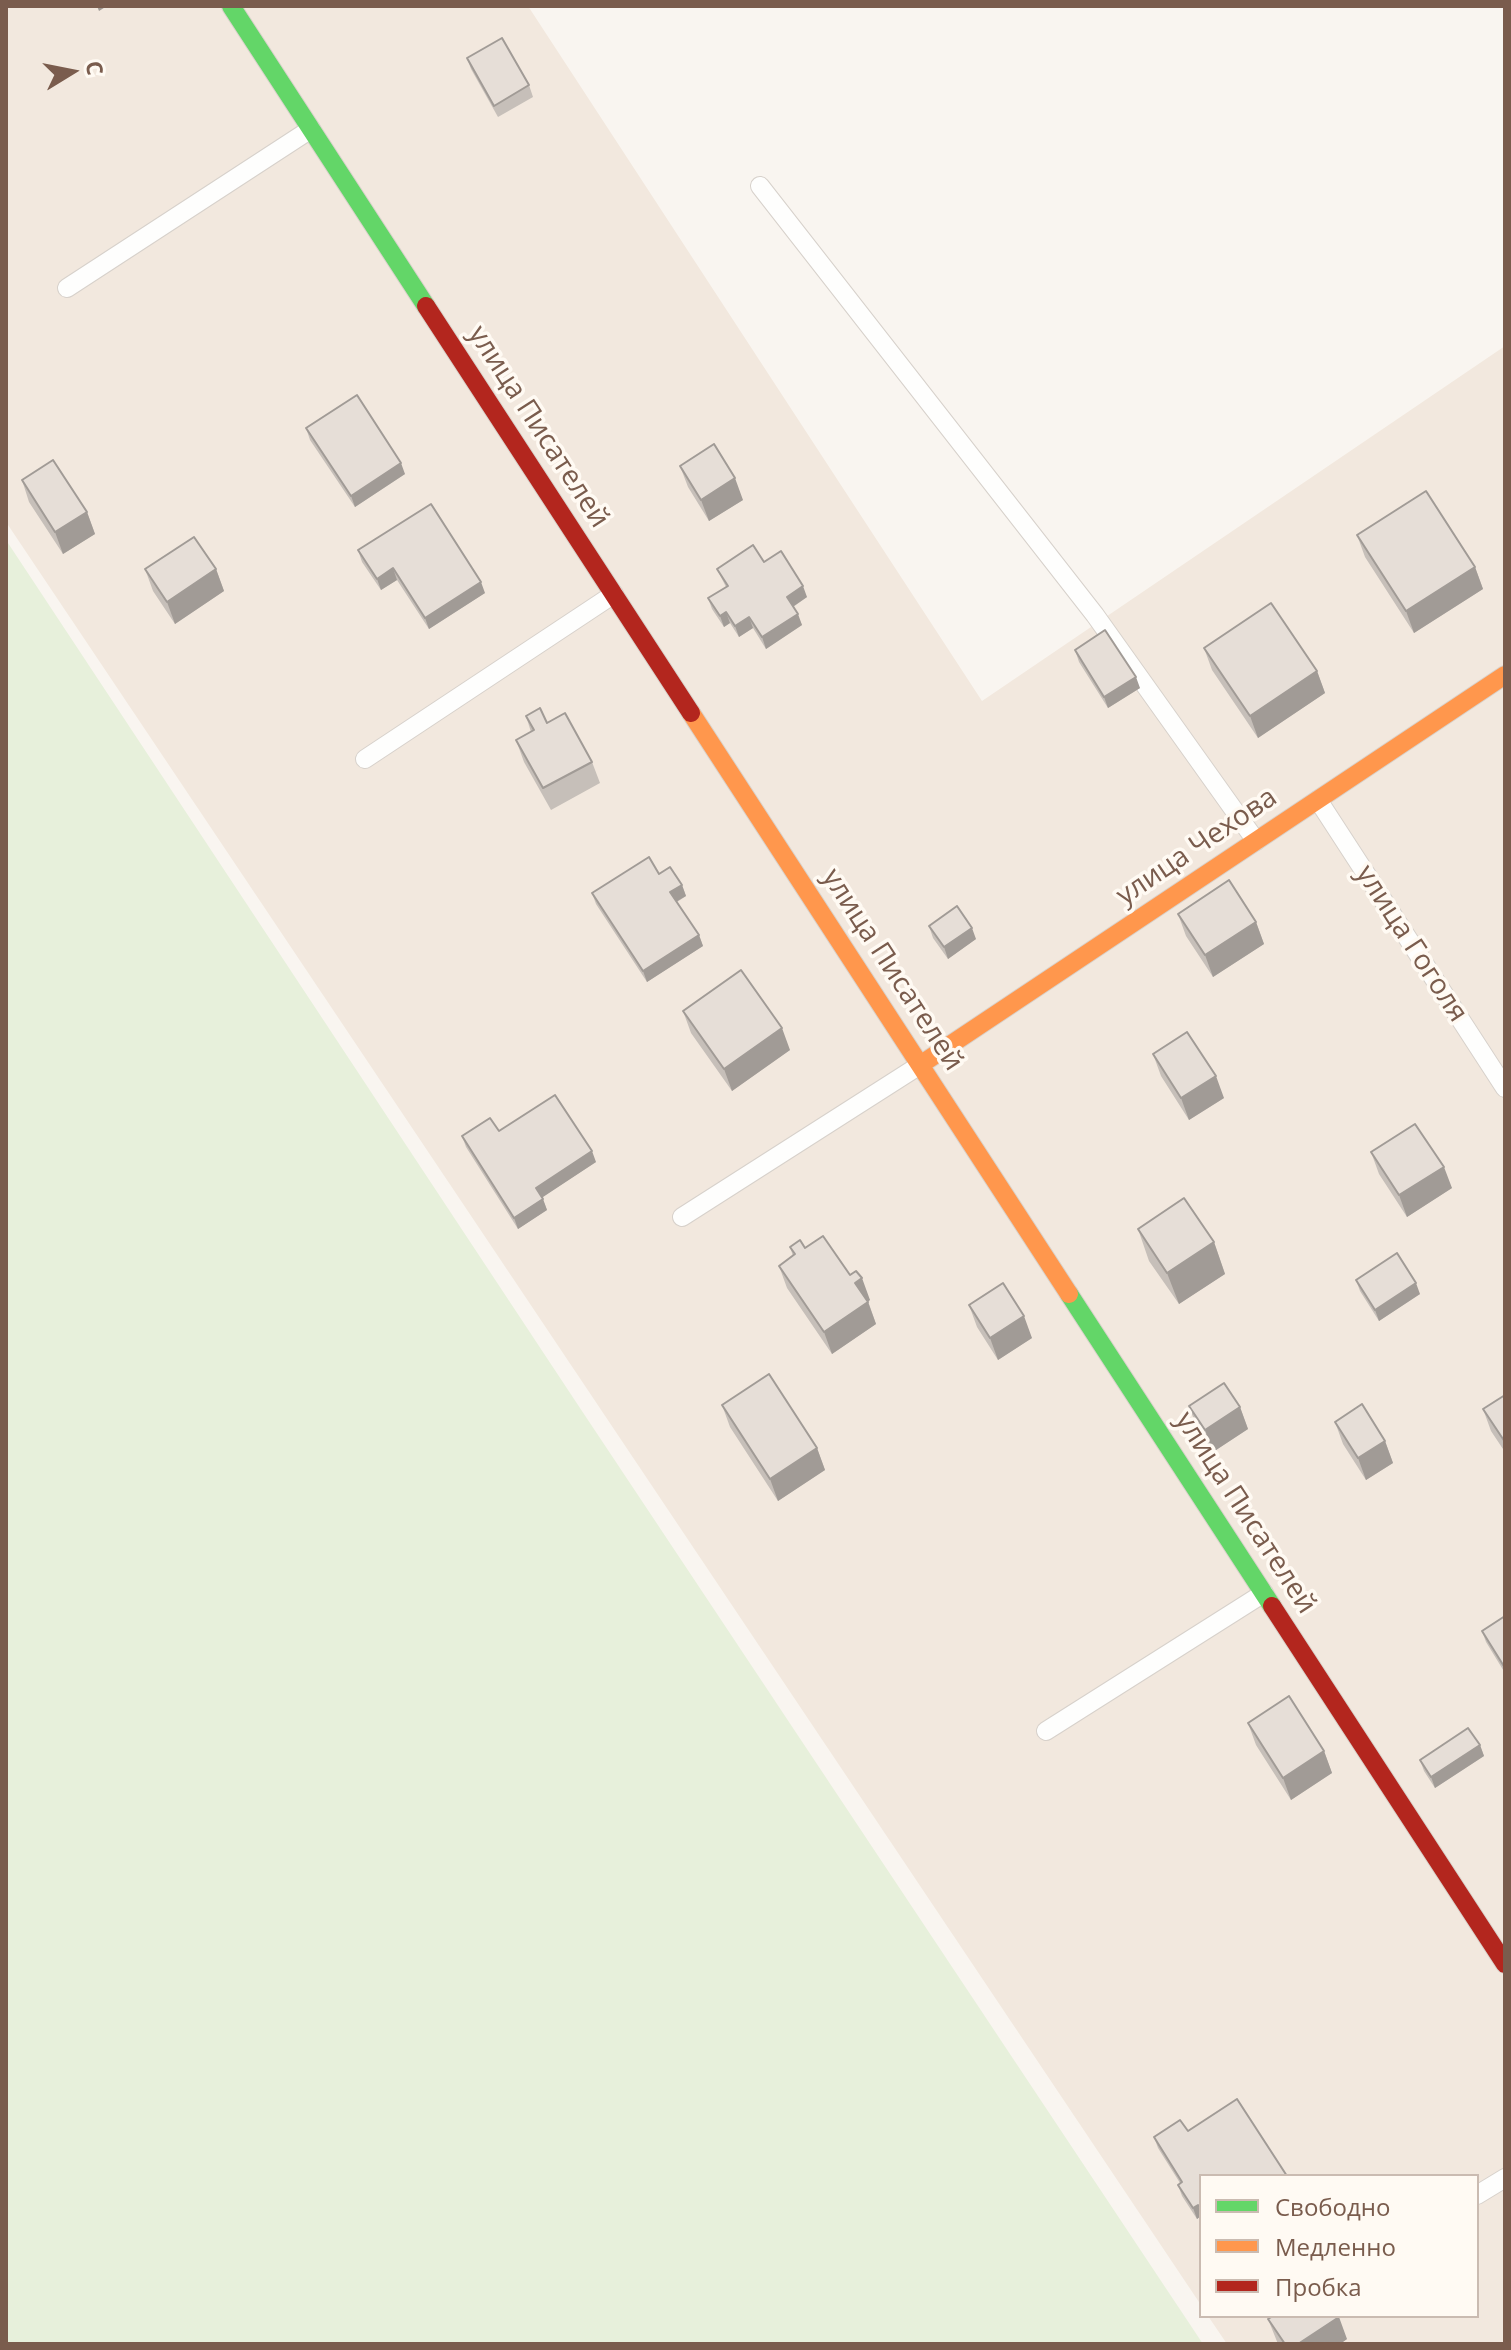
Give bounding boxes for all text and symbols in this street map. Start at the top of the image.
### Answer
north arrow [32,32,112,112]
text: С [80,58,112,77]
street label: улица Писателей [460,320,616,534]
street label: улица Чехова [1110,781,1284,913]
street label: улица Гоголя [1348,859,1474,1029]
street label: улица Писателей [814,863,970,1077]
street label: улица Писателей [1167,1406,1323,1620]
legend [1199,2174,1479,2318]
text: Свободно [1275,2190,1390,2223]
text: Медленно [1275,2230,1396,2263]
text: Пробка [1275,2270,1362,2303]

